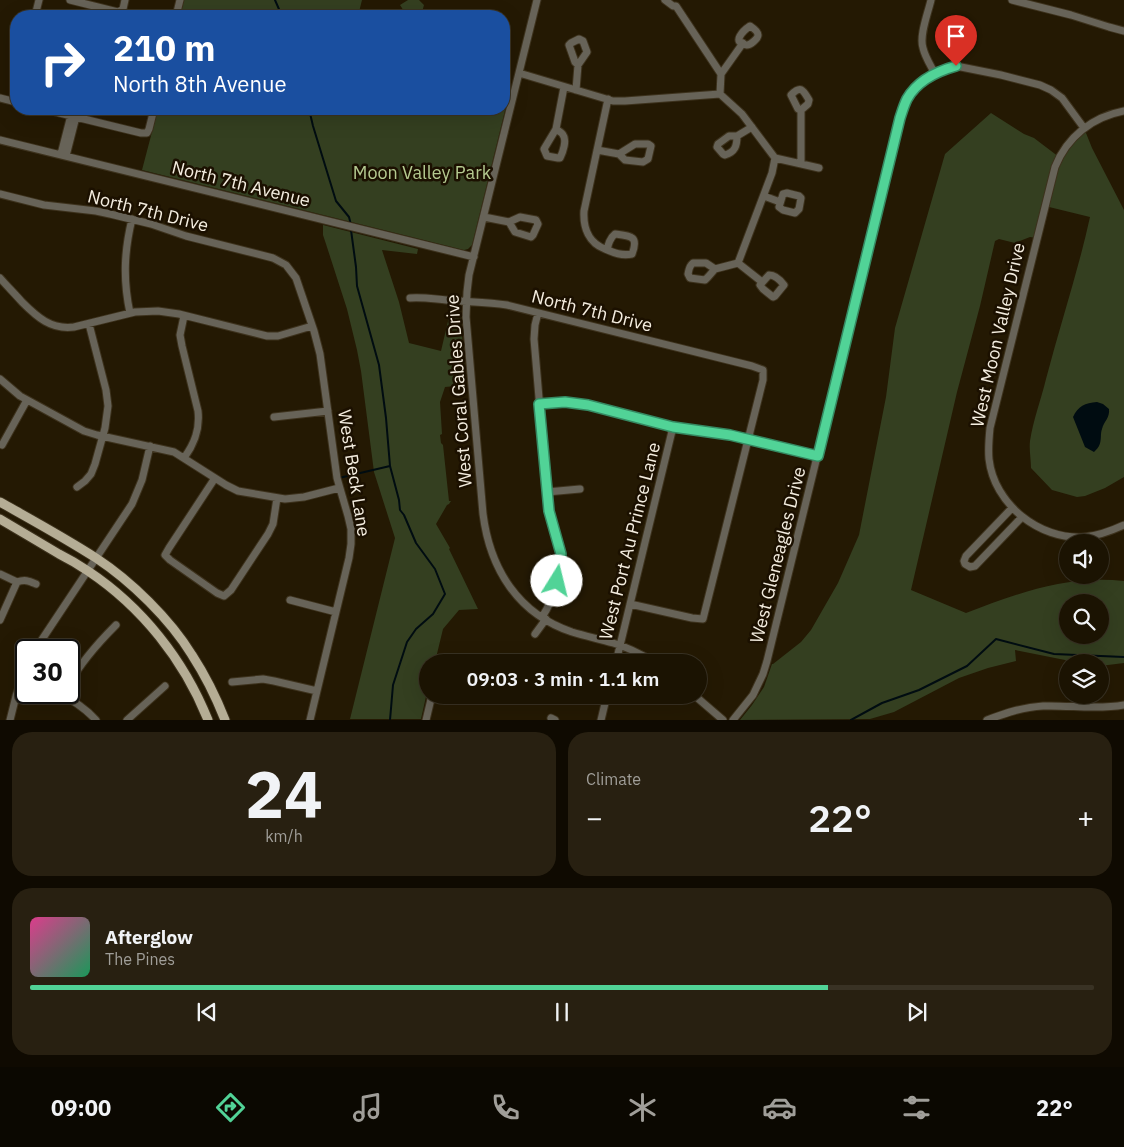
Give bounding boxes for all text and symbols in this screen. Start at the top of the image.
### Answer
pin [935,15,977,66]
icon: arrive [942,22,970,50]
text: 210 m [113,25,216,71]
icon: right [30,30,95,95]
text: North 8th Avenue [113,69,287,98]
street label: North 7th Avenue [169,155,313,212]
park label: Moon Valley Park [353,161,492,184]
street label: North 7th Drive [85,184,211,237]
street label: West Moon Valley Drive [965,240,1030,429]
street label: North 7th Drive [529,284,655,337]
street label: West Coral Gables Drive [440,294,477,488]
street label: West Beck Lane [333,408,376,538]
street label: West Port Au Prince Lane [594,440,665,642]
street label: West Gleneagles Drive [744,464,811,645]
map controls [1059,534,1109,704]
button: sound [1059,534,1109,584]
position arrow [530,554,582,606]
button: search [1059,594,1109,644]
speed limit sign: 30 [15,639,80,704]
button: layers [1059,654,1109,704]
text: 09:03 · 3 min · 1.1 km [467,667,659,691]
text: 24 [245,751,323,836]
text: Climate [586,769,641,789]
text: 22° [808,793,872,842]
text: − [586,799,603,836]
text: + [1077,799,1094,836]
text: km/h [265,826,303,846]
text: Afterglow [105,925,193,949]
text: The Pines [105,949,175,969]
icon: previous [193,998,221,1026]
icon: pause [548,998,576,1026]
icon: next [903,998,931,1026]
icon: directions [213,1090,248,1125]
icon: music [350,1090,385,1125]
icon: phone [488,1090,523,1125]
icon: climate [625,1090,660,1125]
icon: car [762,1090,797,1125]
icon: filters [899,1090,934,1125]
text: 09:00 [51,1093,111,1122]
text: 22° [1036,1093,1073,1122]

